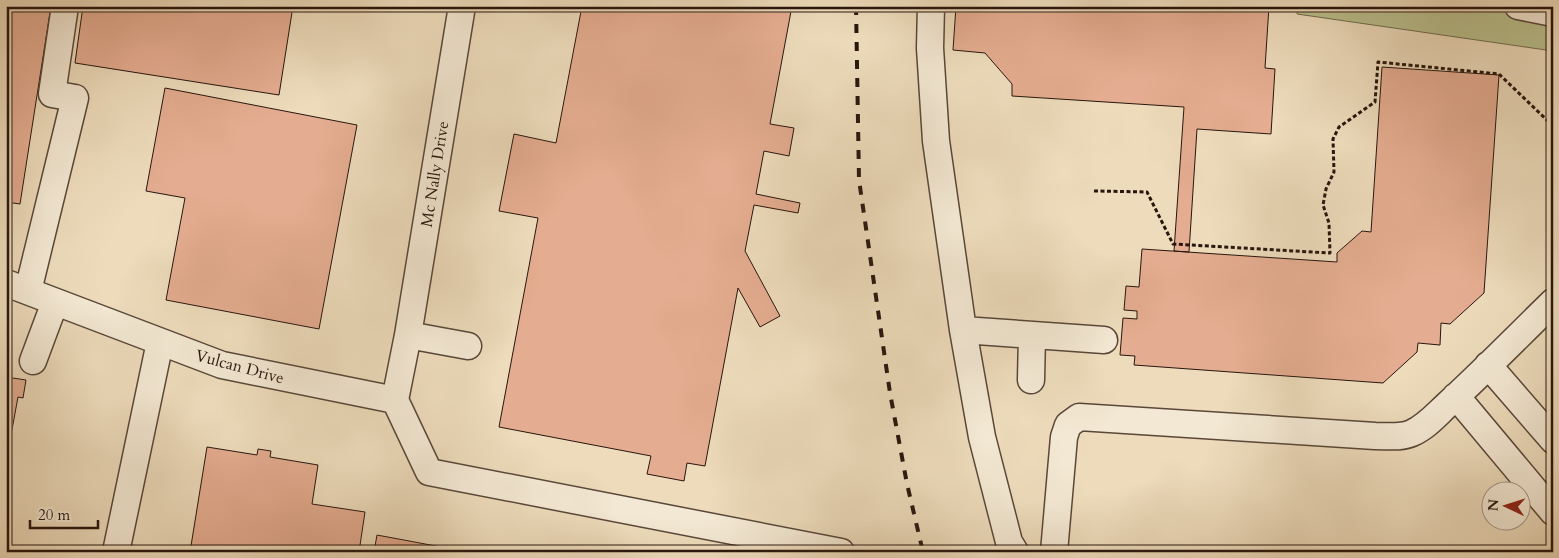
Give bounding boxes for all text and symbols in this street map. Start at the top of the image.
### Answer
street label: Mc Nally Drive [416,120,454,229]
street label: Vulcan Drive [193,345,286,389]
north arrow [1482,480,1532,530]
scale bar [30,498,98,530]
text: N [1484,498,1503,512]
text: 20 m [38,505,70,525]

